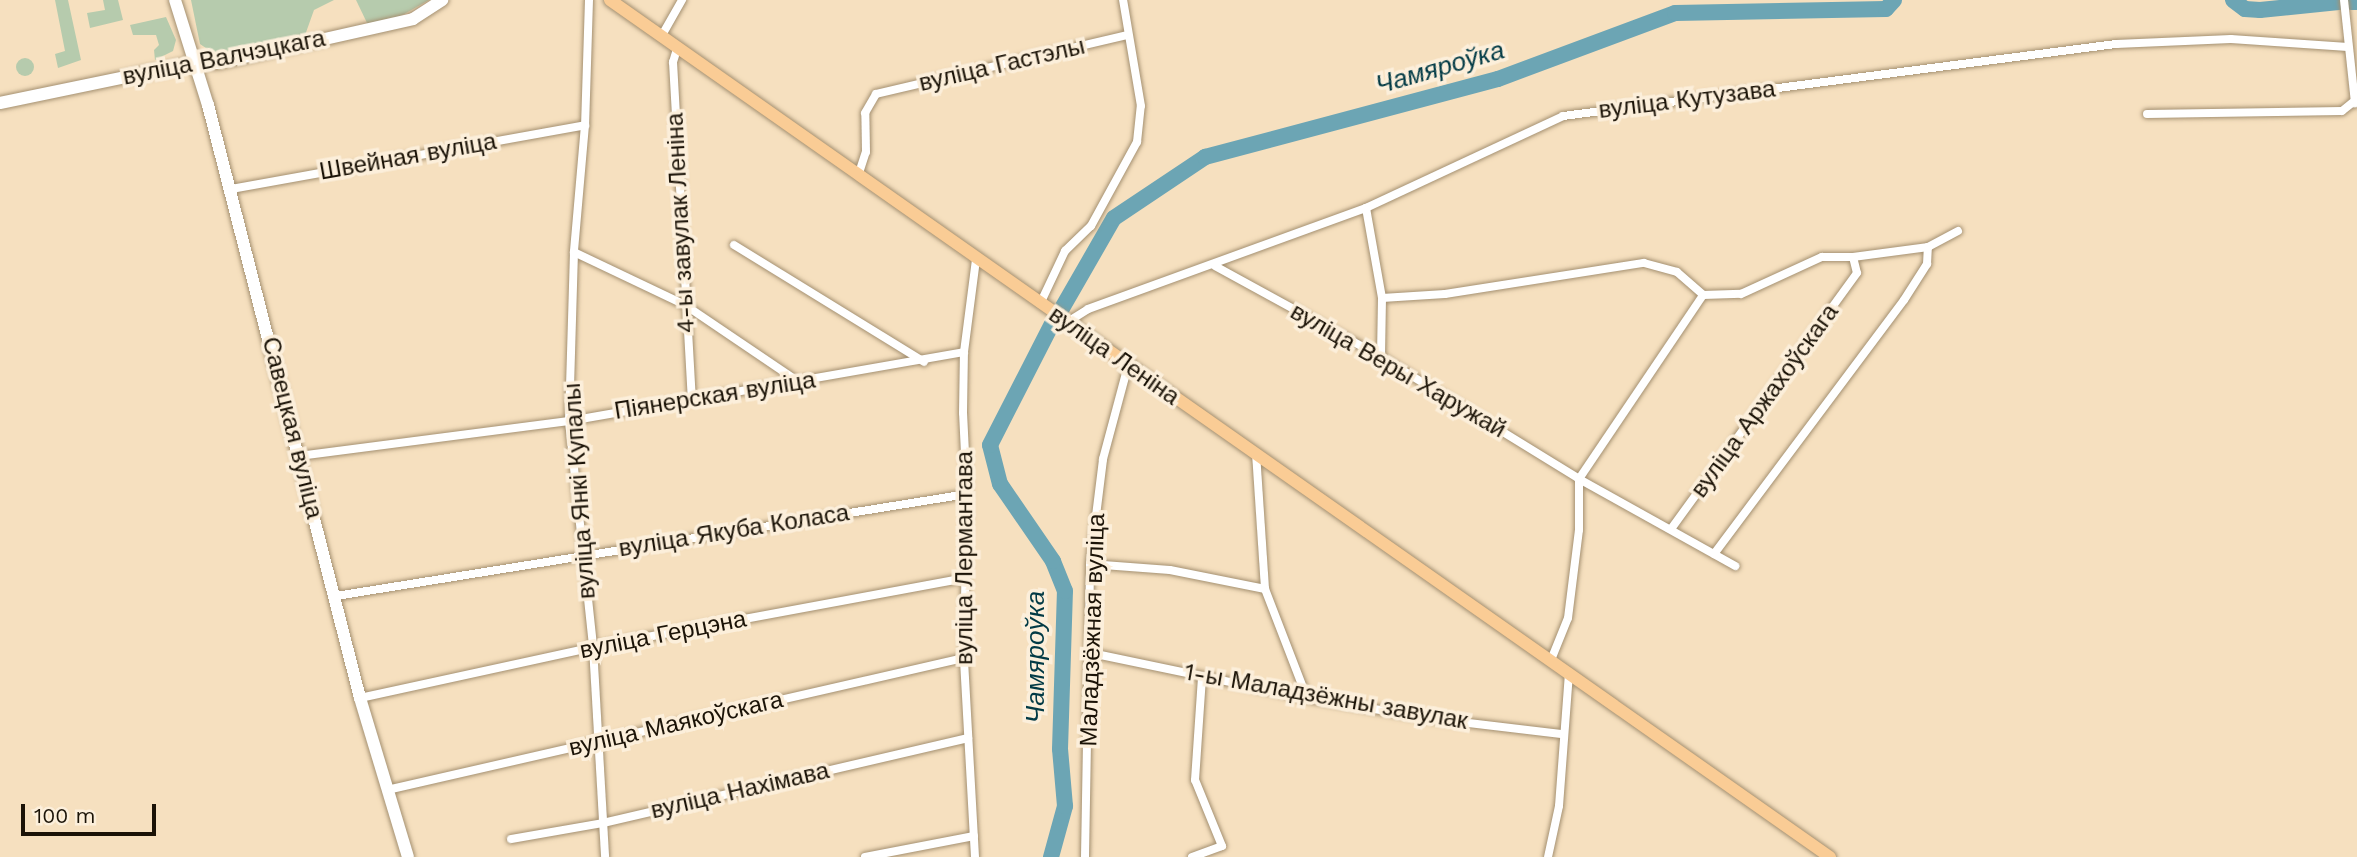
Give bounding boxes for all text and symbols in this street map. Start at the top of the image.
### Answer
street label: вуліца Валчэцкага [120,24,328,92]
street label: вуліца Гастэлы [916,32,1088,98]
water label: Чамяроўка [1372,35,1508,101]
street label: вуліца Кутузава [1597,75,1777,125]
street label: 4-ы завулак Леніна [661,112,701,334]
street label: Швейная вуліца [317,127,499,187]
street label: вуліца Веры Харужай [1285,298,1511,444]
street label: вуліца Аржахоўскага [1685,299,1845,503]
street label: вуліца Леніна [1043,300,1185,412]
street label: Савецкая вуліца [256,334,328,522]
street label: Піянерская вуліца [612,366,818,426]
street label: вуліца Янкі Купалы [558,382,602,600]
street label: вуліца Лермантава [951,451,979,665]
street label: вуліца Якуба Коласа [617,499,851,563]
street label: Маладзёжная вуліца [1075,513,1111,747]
water label: Чамяроўка [1020,591,1052,723]
street label: вуліца Герцэна [577,605,749,665]
street label: 1-ы Маладзёжны завулак [1182,658,1470,736]
street label: вуліца Маякоўскага [566,685,786,763]
street label: вуліца Нахімава [648,756,832,826]
scale bar [24,790,159,834]
text: 100 m [34,803,96,828]

